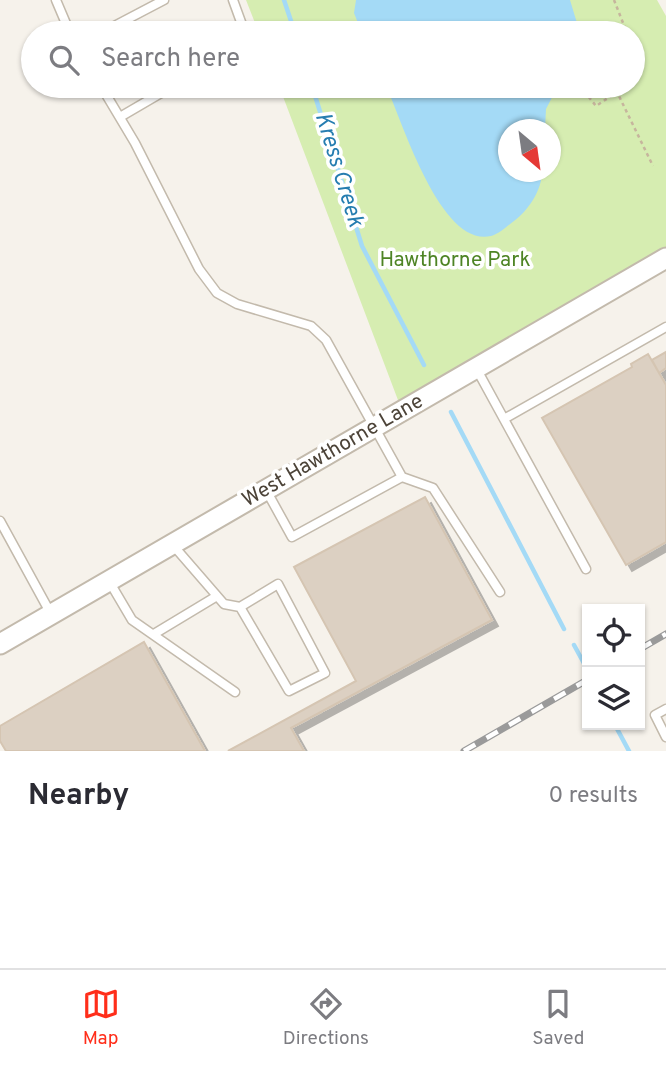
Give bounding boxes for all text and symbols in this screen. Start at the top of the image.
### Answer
search box [21,21,645,98]
icon: search [45,41,83,79]
text: Search here [101,43,240,76]
water label: Kress Creek [307,109,369,231]
north arrow [498,119,561,182]
park label: Hawthorne Park [379,247,531,274]
street label: West Hawthorne Lane [237,388,429,514]
map controls [582,604,645,730]
button: locate [582,604,645,667]
button: layers [582,667,645,730]
text: Nearby [28,778,129,815]
text: 0 results [549,782,638,811]
tab: Map [82,985,120,1051]
tab: Directions [283,985,369,1051]
tab: Saved [532,985,584,1051]

